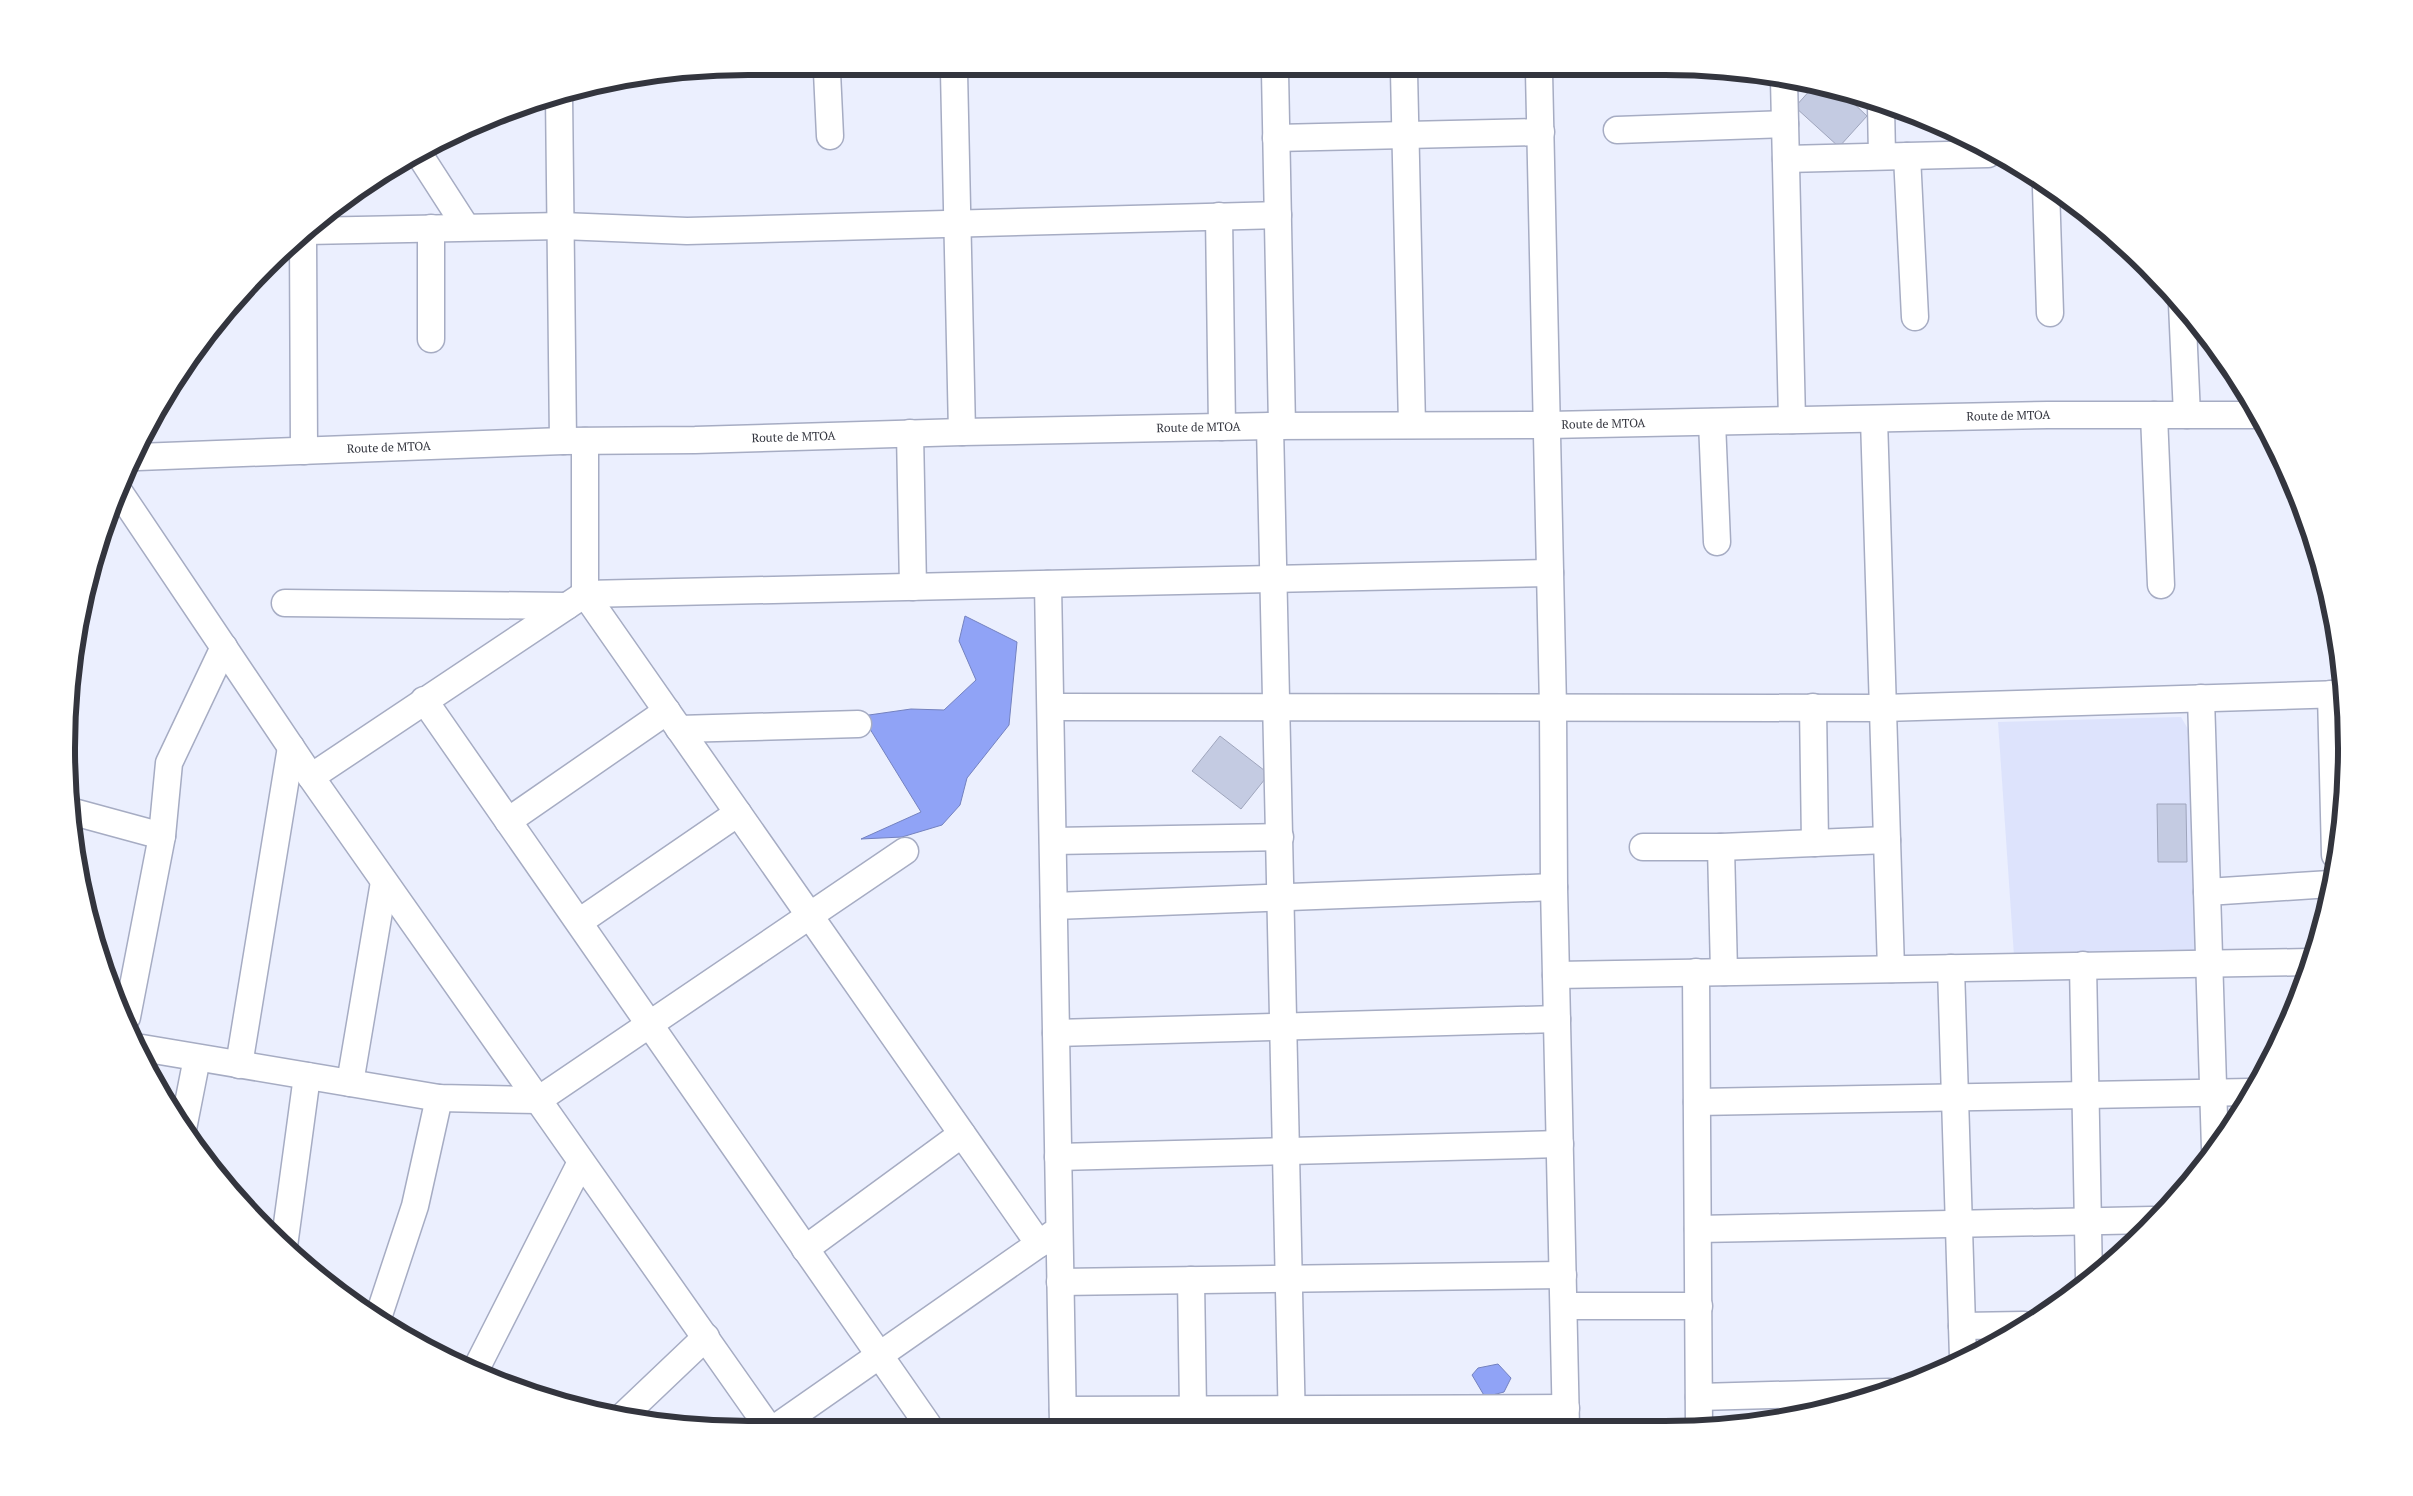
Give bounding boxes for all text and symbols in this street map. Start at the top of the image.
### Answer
street label: Route de MTOA [1966,407,2051,424]
street label: Route de MTOA [1561,415,1646,432]
street label: Route de MTOA [1156,419,1241,435]
street label: Route de MTOA [751,428,837,445]
street label: Route de MTOA [347,438,432,456]

